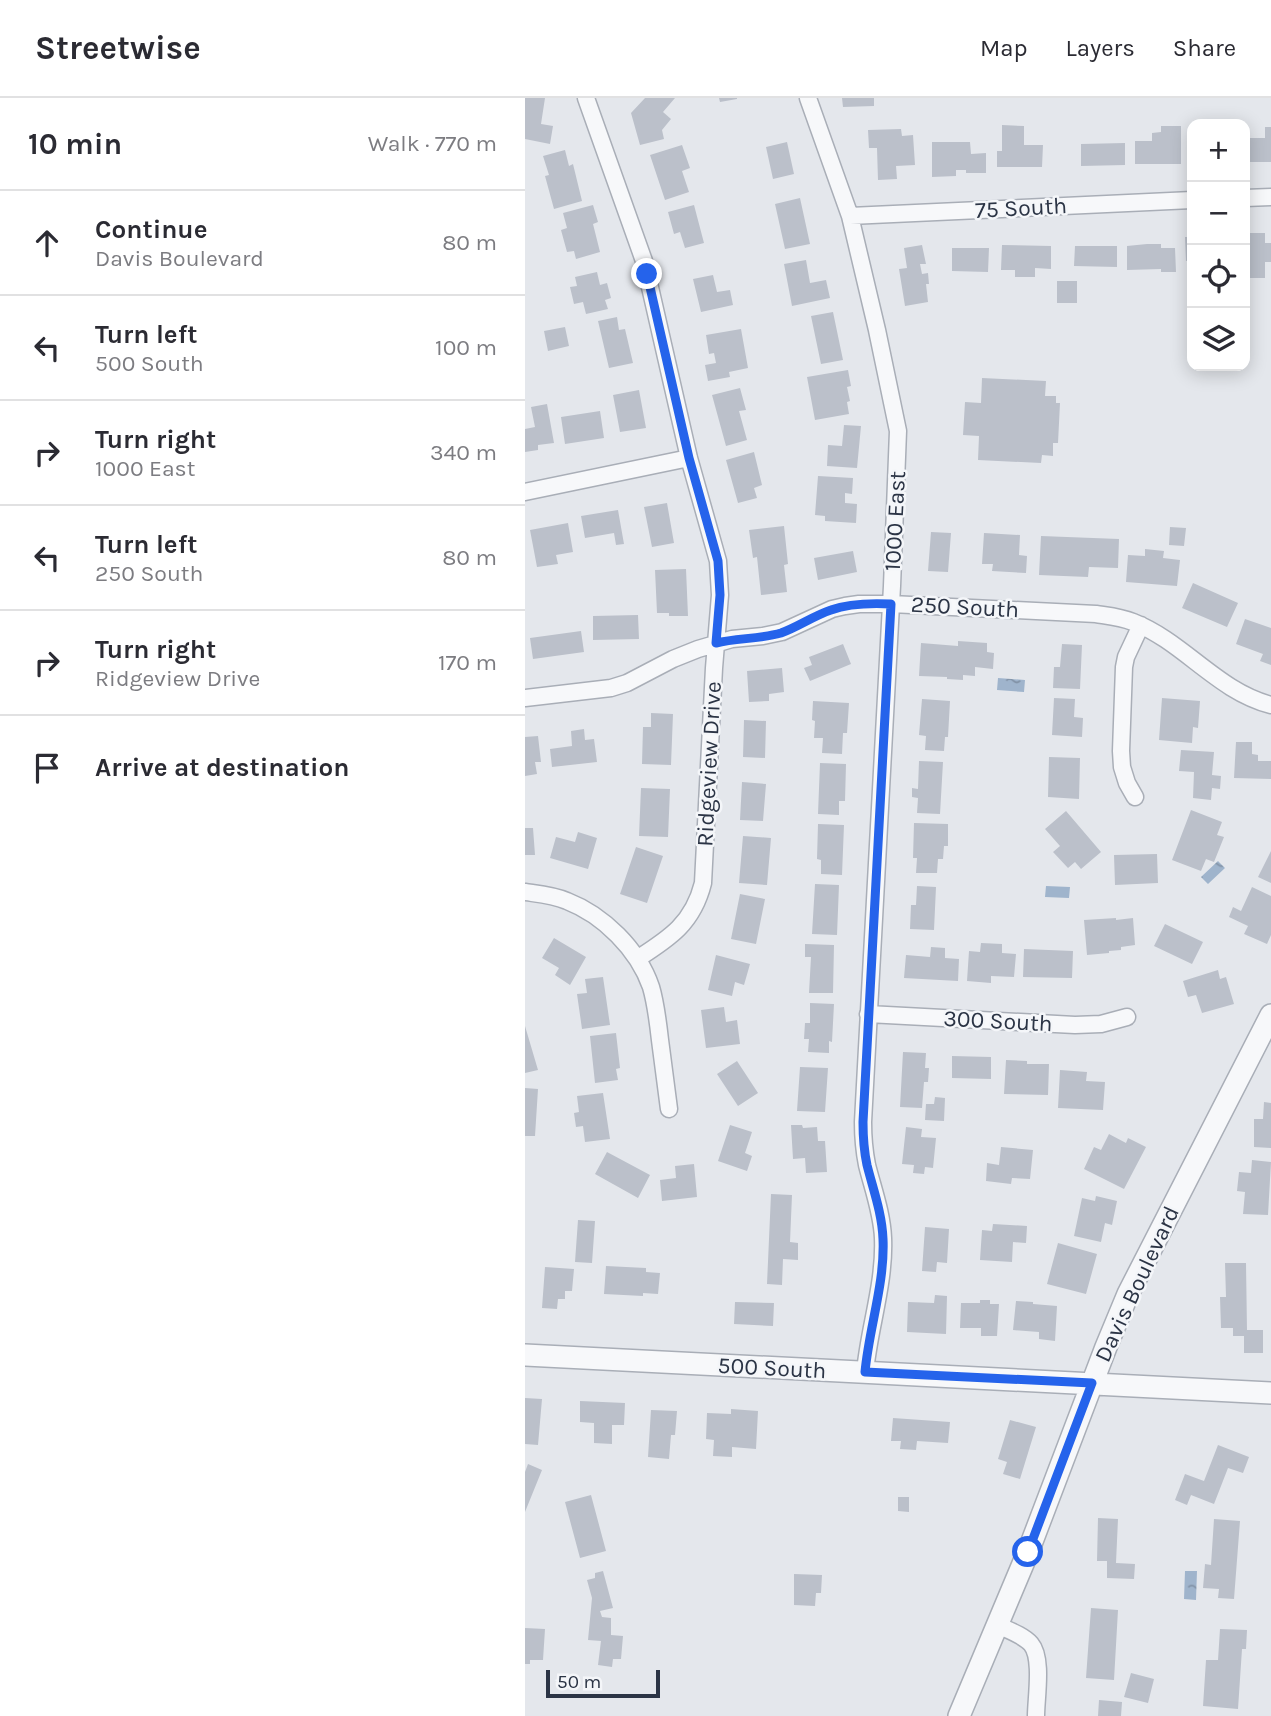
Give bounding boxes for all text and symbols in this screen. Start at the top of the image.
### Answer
text: Streetwise [35,29,201,67]
text: Map [980,34,1028,62]
text: Layers [1066,34,1135,62]
text: Share [1173,34,1236,62]
map controls [1187,119,1250,371]
button: + [1187,119,1250,182]
text: 10 min [28,126,122,162]
text: Walk · 770 m [368,130,497,157]
button: − [1187,182,1250,245]
street label: 75 South [974,192,1068,224]
text: Continue [95,214,207,245]
icon: ahead [28,224,66,262]
text: 80 m [442,229,497,256]
text: Davis Boulevard [95,245,264,272]
button: locate [1187,245,1250,308]
route end [631,258,662,289]
button: layers [1187,308,1250,371]
text: Turn left [95,319,197,350]
icon: left [28,329,66,367]
text: 100 m [435,334,497,361]
text: 500 South [95,350,204,377]
text: Turn right [95,424,216,455]
icon: right [28,434,66,472]
text: 340 m [430,439,497,466]
text: 1000 East [95,455,195,482]
street label: 1000 East [879,470,911,572]
text: Turn left [95,529,197,560]
icon: left [28,539,66,577]
text: 80 m [442,544,497,571]
text: 250 South [95,560,203,587]
street label: 250 South [910,591,1020,623]
text: Turn right [95,634,216,665]
icon: right [28,644,66,682]
text: 170 m [438,649,497,676]
text: Ridgeview Drive [95,665,260,692]
street label: Ridgeview Drive [691,681,727,847]
icon: arrive [28,749,66,787]
text: Arrive at destination [95,752,349,783]
street label: 300 South [943,1005,1053,1037]
street label: Davis Boulevard [1089,1202,1185,1366]
street label: 500 South [717,1352,827,1384]
route start [1012,1536,1043,1567]
scale bar [546,1667,660,1699]
text: 50 m [557,1671,601,1693]

